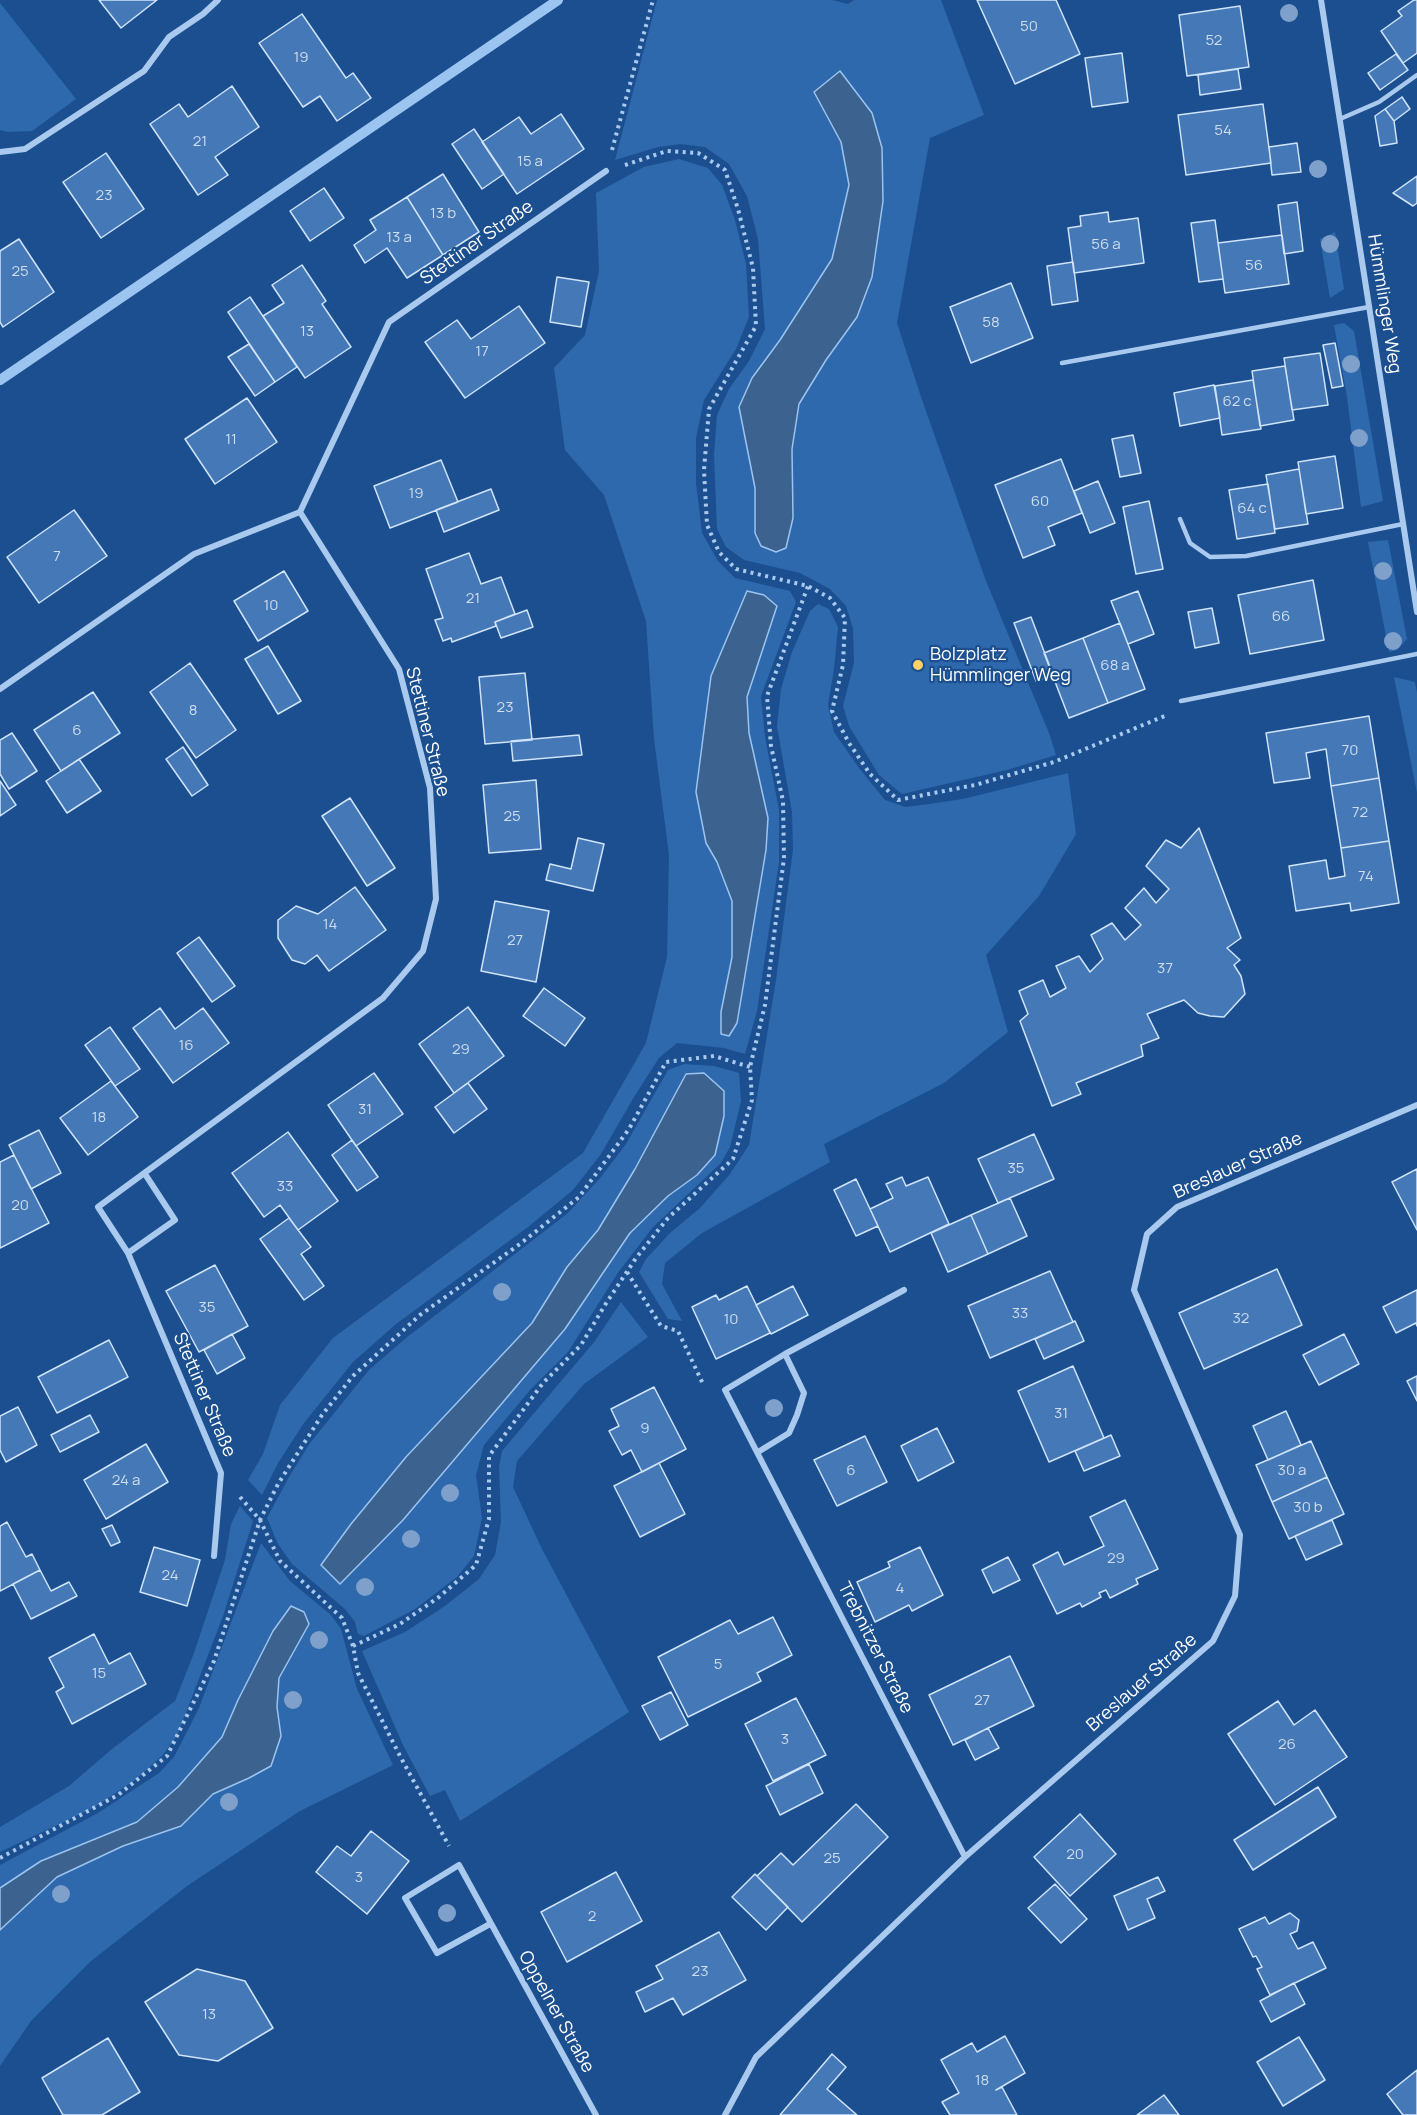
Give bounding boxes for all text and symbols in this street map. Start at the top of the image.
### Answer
house number: 50 [1020,18,1038,36]
house number: 52 [1206,32,1222,50]
house number: 19 [293,49,309,67]
house number: 54 [1214,122,1232,140]
house number: 21 [193,133,207,151]
house number: 15 a [517,153,543,171]
house number: 23 [96,187,112,205]
street label: Stettiner Straße [416,196,538,290]
house number: 13 b [430,205,456,223]
house number: 13 a [386,229,412,247]
street label: Hümmlinger Weg [1362,233,1406,375]
house number: 56 a [1091,236,1121,254]
house number: 56 [1245,257,1263,275]
house number: 25 [11,263,29,281]
house number: 58 [982,314,1000,332]
house number: 13 [300,323,314,341]
house number: 17 [475,343,489,361]
house number: 62 c [1222,393,1252,411]
house number: 11 [225,431,237,449]
house number: 19 [408,485,424,503]
house number: 60 [1031,493,1049,511]
house number: 64 c [1237,500,1267,518]
house number: 7 [53,548,61,566]
house number: 21 [466,590,480,608]
house number: 10 [264,597,278,615]
house number: 66 [1272,608,1290,626]
place label: Bolzplatz Hümmlinger Weg [930,644,1071,686]
house number: 68 a [1100,657,1130,675]
marker: Bolzplatz Hümmlinger Weg [911,658,925,672]
street label: Stettiner Straße [400,665,454,799]
house number: 23 [497,699,513,717]
house number: 8 [189,702,197,720]
house number: 6 [72,722,82,740]
house number: 70 [1342,742,1358,760]
house number: 72 [1352,804,1368,822]
house number: 25 [503,808,521,826]
house number: 74 [1358,868,1374,886]
house number: 14 [323,916,337,934]
house number: 27 [507,932,523,950]
house number: 37 [1157,960,1173,978]
house number: 16 [178,1037,194,1055]
house number: 29 [452,1041,470,1059]
house number: 31 [358,1101,372,1119]
house number: 18 [92,1109,106,1127]
street label: Breslauer Straße [1170,1128,1306,1204]
house number: 35 [1008,1160,1024,1178]
house number: 33 [277,1178,293,1196]
house number: 20 [11,1197,29,1215]
house number: 35 [199,1299,215,1317]
house number: 33 [1012,1305,1028,1323]
house number: 32 [1233,1310,1249,1328]
house number: 10 [724,1311,738,1329]
street label: Stettiner Straße [168,1330,240,1460]
house number: 31 [1054,1405,1068,1423]
house number: 9 [640,1420,650,1438]
house number: 6 [846,1462,856,1480]
house number: 30 a [1278,1462,1306,1480]
house number: 24 a [112,1472,140,1490]
house number: 30 b [1293,1499,1323,1517]
house number: 29 [1107,1550,1125,1568]
house number: 24 [161,1567,179,1585]
street label: Trebnitzer Straße [833,1579,917,1717]
house number: 4 [896,1580,904,1598]
street label: Breslauer Straße [1083,1629,1201,1737]
house number: 5 [714,1656,722,1674]
house number: 15 [92,1665,106,1683]
house number: 27 [974,1692,990,1710]
house number: 3 [781,1731,789,1749]
house number: 26 [1278,1736,1296,1754]
house number: 20 [1066,1846,1084,1864]
house number: 25 [823,1850,841,1868]
house number: 3 [355,1869,363,1887]
house number: 2 [588,1908,596,1926]
street label: Oppelner Straße [514,1947,598,2077]
house number: 23 [692,1963,708,1981]
house number: 13 [202,2006,216,2024]
house number: 18 [975,2072,989,2090]

